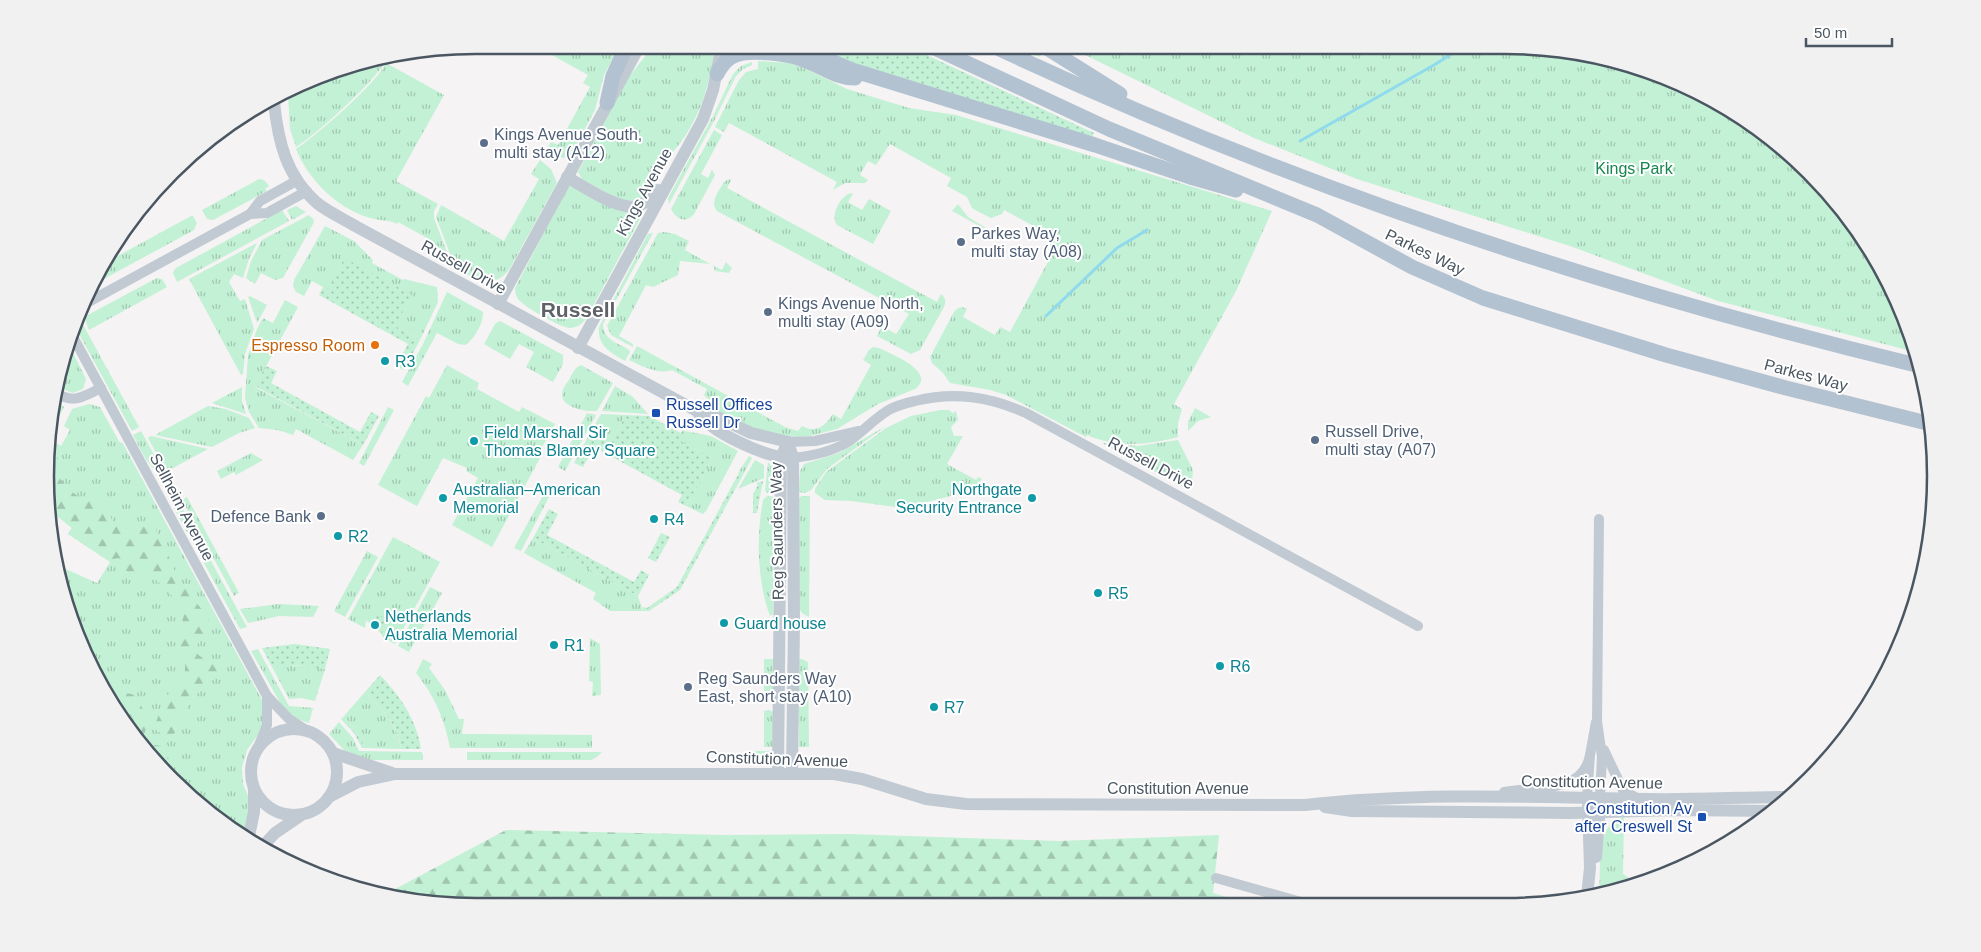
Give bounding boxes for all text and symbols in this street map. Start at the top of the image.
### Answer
scale bar [1806,15,1892,47]
text: 50 m [1814,24,1847,41]
place label: Kings Avenue South, multi stay (A12) [494,126,642,161]
marker: Kings Avenue South, multi stay (A12) [478,137,490,149]
street label: Kings Avenue [613,145,675,239]
park label: Kings Park [1595,160,1674,177]
place label: Parkes Way, multi stay (A08) [971,225,1082,260]
street label: Parkes Way [1383,226,1467,278]
marker: Parkes Way, multi stay (A08) [955,236,967,248]
street label: Russell Drive [419,237,509,297]
place label: Kings Avenue North, multi stay (A09) [778,295,924,330]
district label: Russell [541,298,615,321]
marker: Kings Avenue North, multi stay (A09) [762,306,774,318]
place label: Espresso Room [251,337,365,354]
marker: Espresso Room [369,339,381,351]
place label: R3 [395,353,416,370]
marker: R3 [379,355,391,367]
street label: Parkes Way [1762,356,1850,394]
place label: Russell Offices Russell Dr [666,396,772,431]
marker: Russell Offices Russell Dr [650,407,662,419]
place label: Russell Drive, multi stay (A07) [1325,423,1436,458]
place label: Field Marshall Sir Thomas Blamey Square [484,424,656,459]
street label: Russell Drive [1105,433,1197,493]
marker: Russell Drive, multi stay (A07) [1309,434,1321,446]
marker: Field Marshall Sir Thomas Blamey Square [468,435,480,447]
street label: Sellheim Avenue [147,451,217,564]
street label: Reg Saunders Way [767,462,787,600]
place label: Australian–American Memorial [453,481,601,516]
place label: Northgate Security Entrance [896,481,1022,516]
marker: Australian–American Memorial [437,492,449,504]
marker: Northgate Security Entrance [1026,492,1038,504]
place label: Defence Bank [210,508,312,525]
marker: Defence Bank [315,510,327,522]
place label: R4 [664,511,685,528]
marker: R4 [648,513,660,525]
place label: R2 [348,528,369,545]
marker: R2 [332,530,344,542]
place label: R5 [1108,585,1129,602]
marker: R5 [1092,587,1104,599]
place label: Netherlands Australia Memorial [385,608,517,643]
place label: Guard house [734,615,827,632]
marker: Guard house [718,617,730,629]
marker: Netherlands Australia Memorial [369,619,381,631]
place label: R1 [564,637,585,654]
marker: R1 [548,639,560,651]
place label: R6 [1230,658,1251,675]
marker: R6 [1214,660,1226,672]
place label: Reg Saunders Way East, short stay (A10) [698,670,852,705]
marker: Reg Saunders Way East, short stay (A10) [682,681,694,693]
place label: R7 [944,699,965,716]
marker: R7 [928,701,940,713]
street label: Constitution Avenue [706,748,848,770]
street label: Constitution Avenue [1521,772,1663,792]
street label: Constitution Avenue [1107,780,1249,797]
place label: Constitution Av after Creswell St [1575,800,1693,835]
marker: Constitution Av after Creswell St [1696,811,1708,823]

